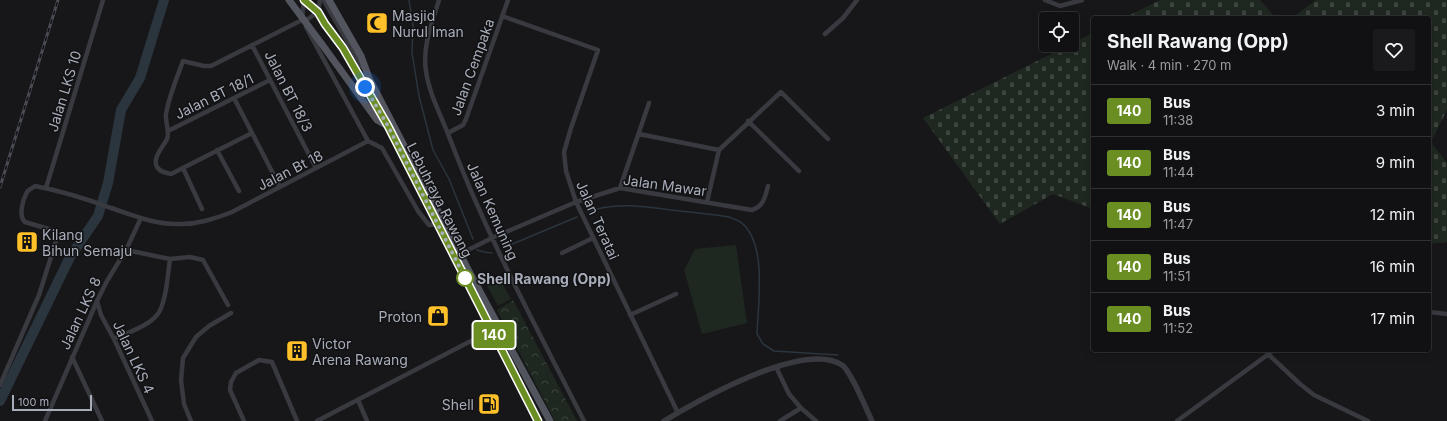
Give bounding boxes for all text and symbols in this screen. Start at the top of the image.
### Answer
place label: Masjid Nurul Iman [392,7,464,40]
mosque icon: Masjid Nurul Iman [364,10,390,36]
map controls [1039,12,1079,52]
button: locate [1039,12,1079,52]
street label: Jalan Cempaka [447,16,497,118]
button: heart [1373,29,1415,71]
text: Shell Rawang (Opp) [1107,30,1289,53]
street label: Jalan LKS 10 [44,48,84,134]
street label: Jalan BT 18/3 [261,48,317,134]
text: Walk · 4 min · 270 m [1107,57,1231,73]
street label: Jalan BT 18/1 [172,70,256,122]
your location [355,77,375,97]
text: Bus [1163,93,1191,112]
text: 3 min [1376,101,1415,120]
text: 140 [1117,102,1141,119]
text: 11:38 [1163,112,1193,128]
street label: Lebuhraya Rawang [404,140,476,260]
text: Bus [1163,145,1191,164]
street label: Jalan Bt 18 [254,146,326,194]
text: 9 min [1376,153,1415,172]
text: 140 [1117,154,1141,171]
street label: Jalan Kemuning [464,159,522,263]
text: 11:44 [1163,164,1194,180]
street label: Jalan Mawar [622,171,708,199]
street label: Jalan Teratai [573,178,623,262]
text: Bus [1163,197,1191,216]
text: 12 min [1370,205,1415,224]
text: 140 [1117,206,1141,223]
text: 11:47 [1163,216,1193,232]
place label: Kilang Bihun Semaju [42,226,132,259]
building icon: Kilang Bihun Semaju [14,229,40,255]
text: Bus [1163,249,1191,268]
text: 16 min [1370,257,1415,276]
text: 140 [1117,258,1141,275]
text: 11:51 [1163,268,1191,284]
marker: Shell Rawang (Opp) [456,269,474,287]
place label: Shell Rawang (Opp) [477,270,611,287]
street label: Jalan LKS 8 [56,274,104,352]
text: Bus [1163,301,1191,320]
shop icon: Proton [425,303,451,329]
place label: Proton [379,308,422,325]
text: 17 min [1371,309,1415,328]
text: 140 [1117,310,1141,327]
street label: Jalan LKS 4 [110,318,158,396]
text: 11:52 [1163,320,1193,336]
line badge: 140 [471,322,517,348]
text: 140 [482,326,506,343]
place label: Victor Arena Rawang [312,335,408,368]
building icon: Victor Arena Rawang [284,338,310,364]
fuel station icon: Shell [476,391,502,417]
scale bar [12,393,92,412]
text: 100 m [18,395,49,409]
place label: Shell [442,396,474,413]

